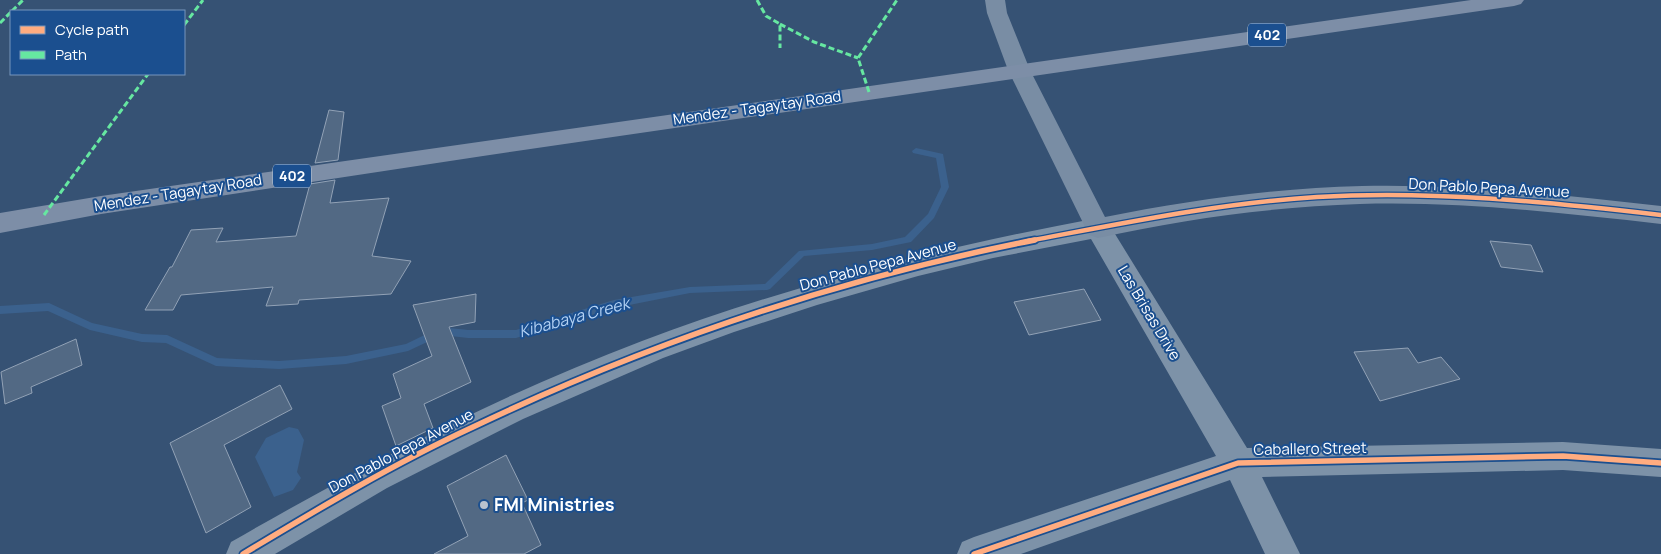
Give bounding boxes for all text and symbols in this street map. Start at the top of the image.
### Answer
legend [10,10,185,75]
text: Cycle path [55,19,129,40]
road number: 402 [1248,24,1286,46]
text: Path [55,44,87,65]
street label: Mendez - Tagaytay Road [671,85,842,130]
road number: 402 [273,165,311,188]
street label: Mendez - Tagaytay Road [92,169,263,216]
street label: Don Pablo Pepa Avenue [1408,173,1570,202]
street label: Don Pablo Pepa Avenue [797,233,959,296]
street label: Las Brisas Drive [1113,261,1186,364]
water label: Kibabaya Creek [516,291,634,342]
street label: Don Pablo Pepa Avenue [325,403,477,498]
street label: Caballero Street [1253,437,1367,460]
place label: FMI Ministries [494,492,615,516]
marker: FMI Ministries [478,499,490,511]

